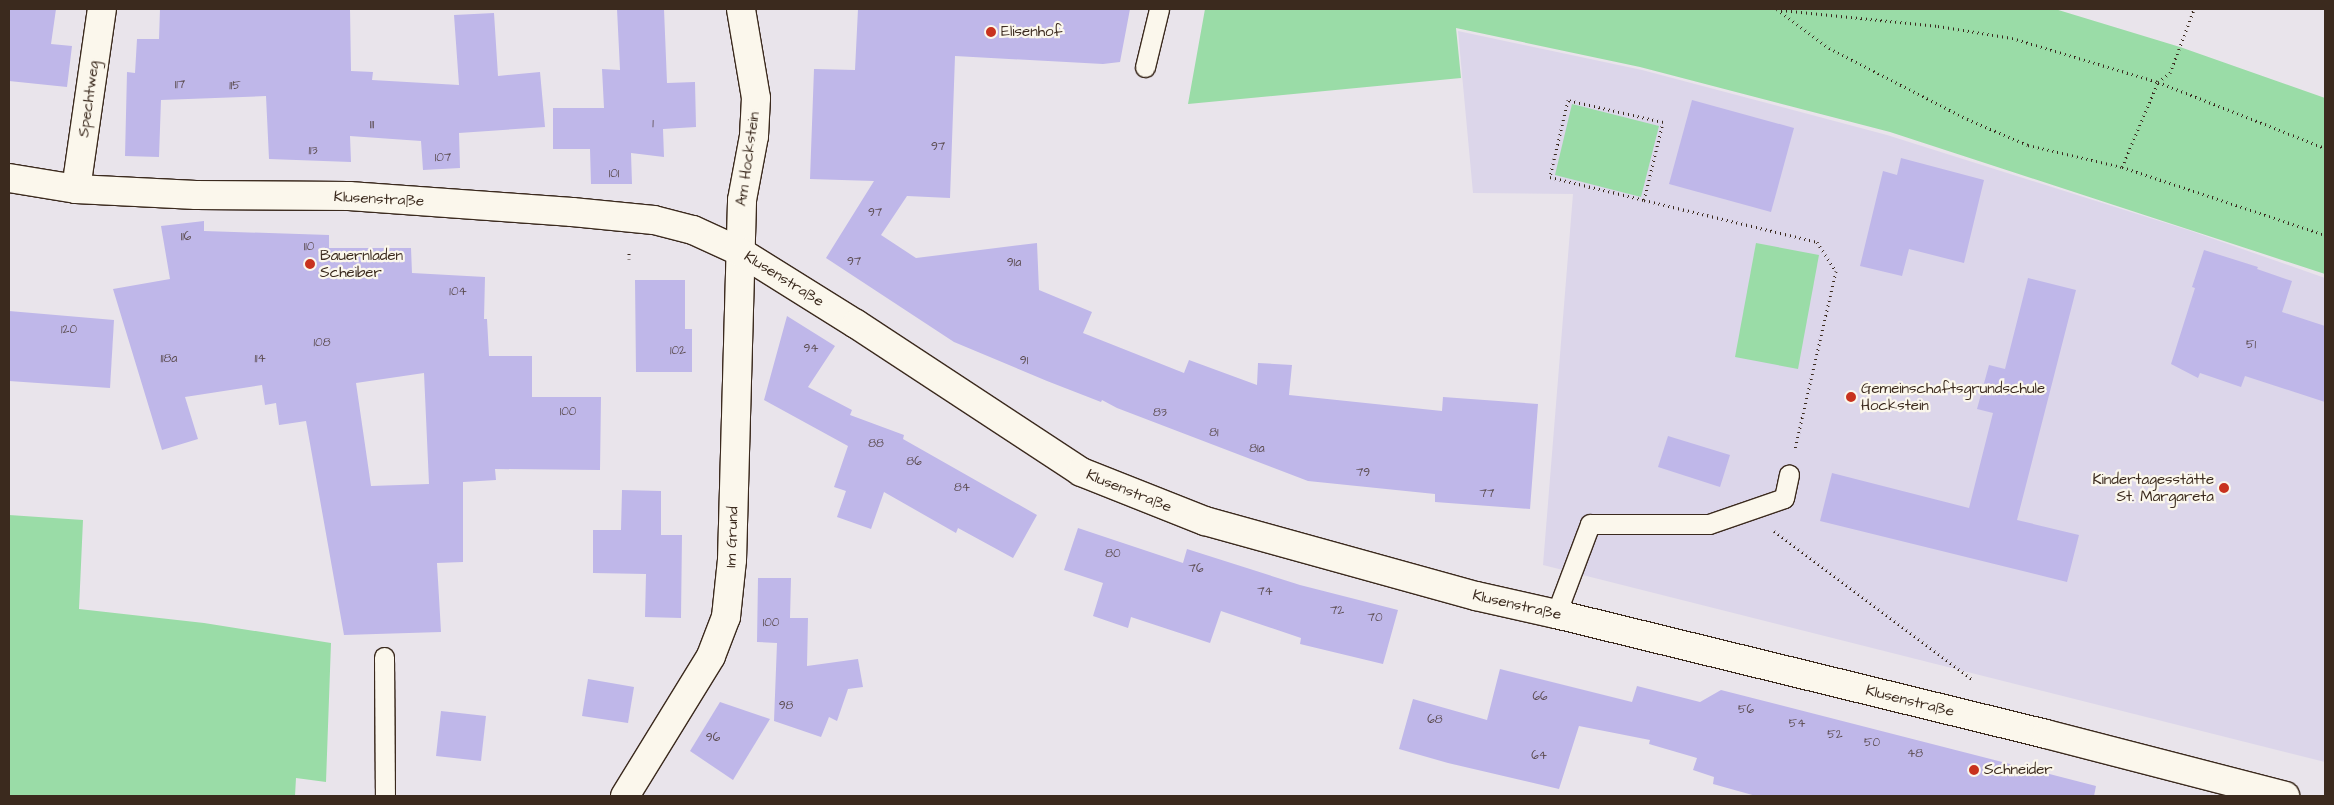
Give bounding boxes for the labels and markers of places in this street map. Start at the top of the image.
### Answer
place label: Elisenhof [1001,23,1062,41]
marker: Elisenhof [985,26,997,38]
place label: Bauernladen Scheiber [320,246,403,281]
marker: Bauernladen Scheiber [304,258,316,270]
place label: Gemeinschaftsgrundschule Hockstein [1861,379,2045,414]
marker: Gemeinschaftsgrundschule Hockstein [1845,391,1857,403]
place label: Kindertagesstätte St. Margareta [2093,470,2214,505]
marker: Kindertagesstätte St. Margareta [2218,482,2230,494]
place label: Schneider [1984,761,2053,779]
marker: Schneider [1968,764,1980,776]

